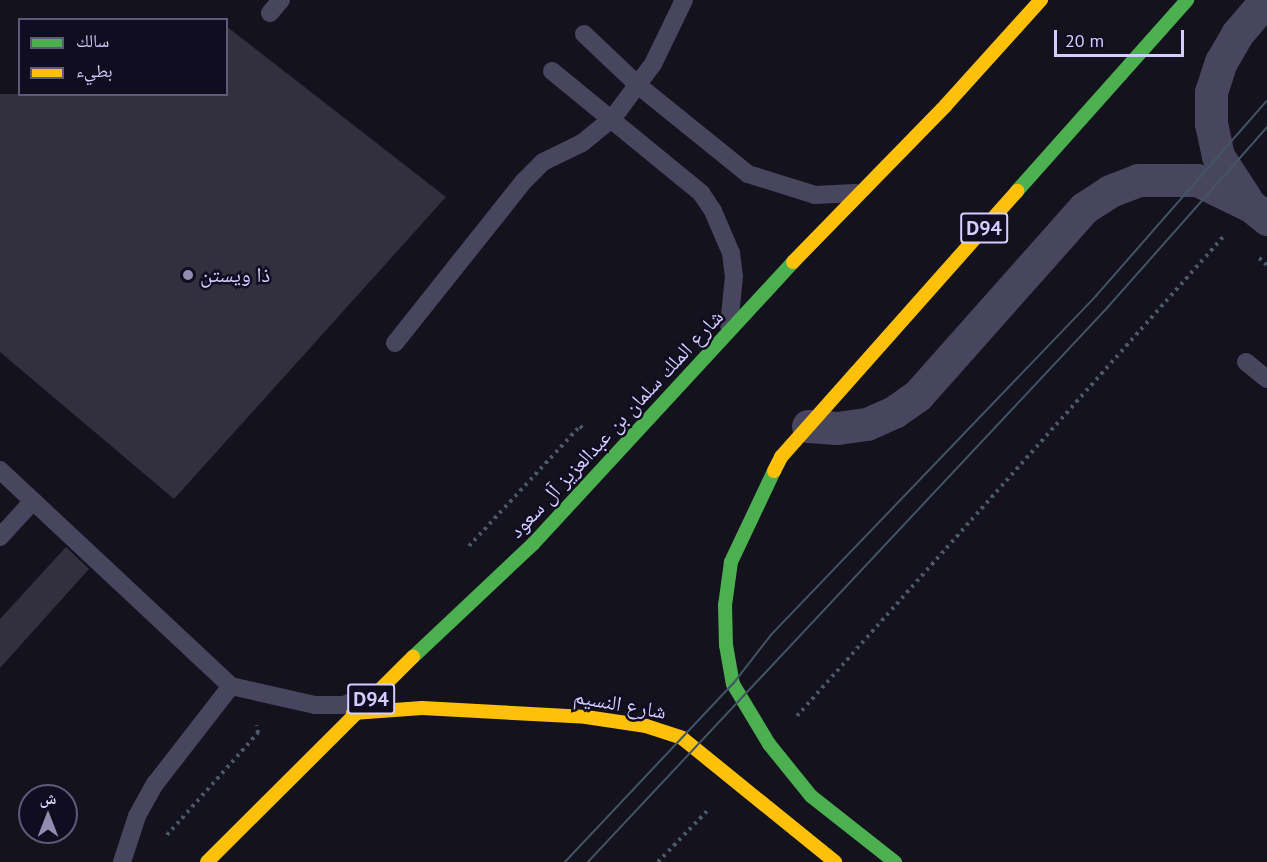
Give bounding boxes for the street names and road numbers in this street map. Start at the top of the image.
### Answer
road number: D94 [960,211,1008,245]
street label: شارع الملك سلمان بن عبدالعزيز آل سعود [503,305,729,543]
road number: D94 [347,682,395,716]
street label: شارع النسيم [572,683,668,725]

